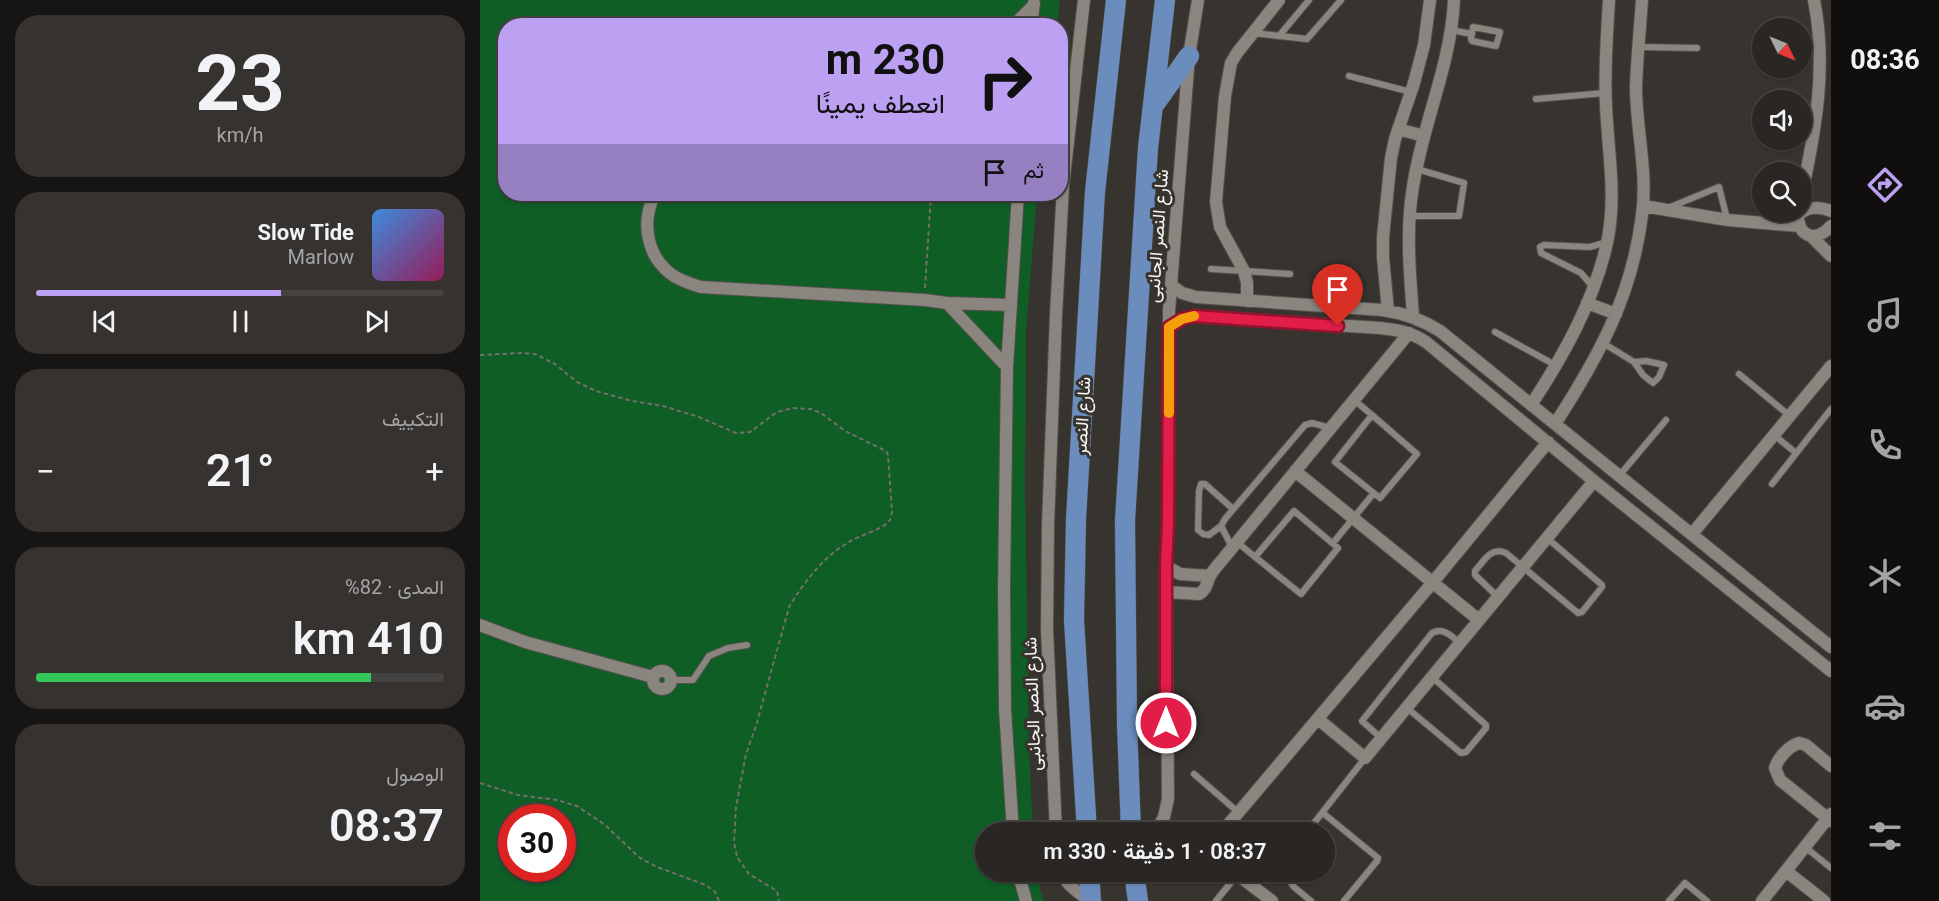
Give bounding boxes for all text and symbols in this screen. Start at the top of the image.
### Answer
north arrow [1752,18,1812,78]
map controls [1752,18,1812,222]
text: 230 m [826,35,945,84]
text: 23 [195,38,285,129]
icon: right [966,42,1044,120]
text: 08:36 [1850,44,1920,76]
text: انعطف يمينًا [816,88,945,120]
button: sound [1752,90,1812,150]
text: km/h [217,123,263,147]
icon: arrive [978,156,1011,189]
text: ثم [1023,158,1044,183]
button: search [1752,162,1812,222]
icon: directions [1864,164,1906,206]
street label: شارع النصر الجانبى [1142,168,1174,304]
text: Slow Tide [257,220,354,245]
text: Marlow [288,245,354,269]
pin [1312,264,1363,326]
icon: arrive [1321,273,1354,306]
icon: music [1864,294,1906,336]
icon: previous [88,305,121,338]
icon: pause [224,305,257,338]
icon: next [360,305,393,338]
street label: شارع النصر [1069,376,1097,457]
text: التكييف [382,407,444,431]
icon: phone [1864,424,1906,466]
text: 21° [206,444,274,497]
text: − [36,452,55,491]
text: + [425,452,444,491]
icon: climate [1864,555,1906,597]
text: المدى · 82% [345,575,444,599]
text: 410 km [293,612,444,665]
street label: شارع النصر الجانبى [1019,637,1047,771]
icon: car [1864,685,1906,727]
position arrow [1134,691,1198,755]
text: الوصول [386,762,444,786]
text: 08:37 [329,799,444,852]
speed limit sign: 30 [498,804,576,882]
icon: filters [1864,815,1906,857]
text: 08:37 · 1 دقيقة · 330 m [1043,839,1267,864]

